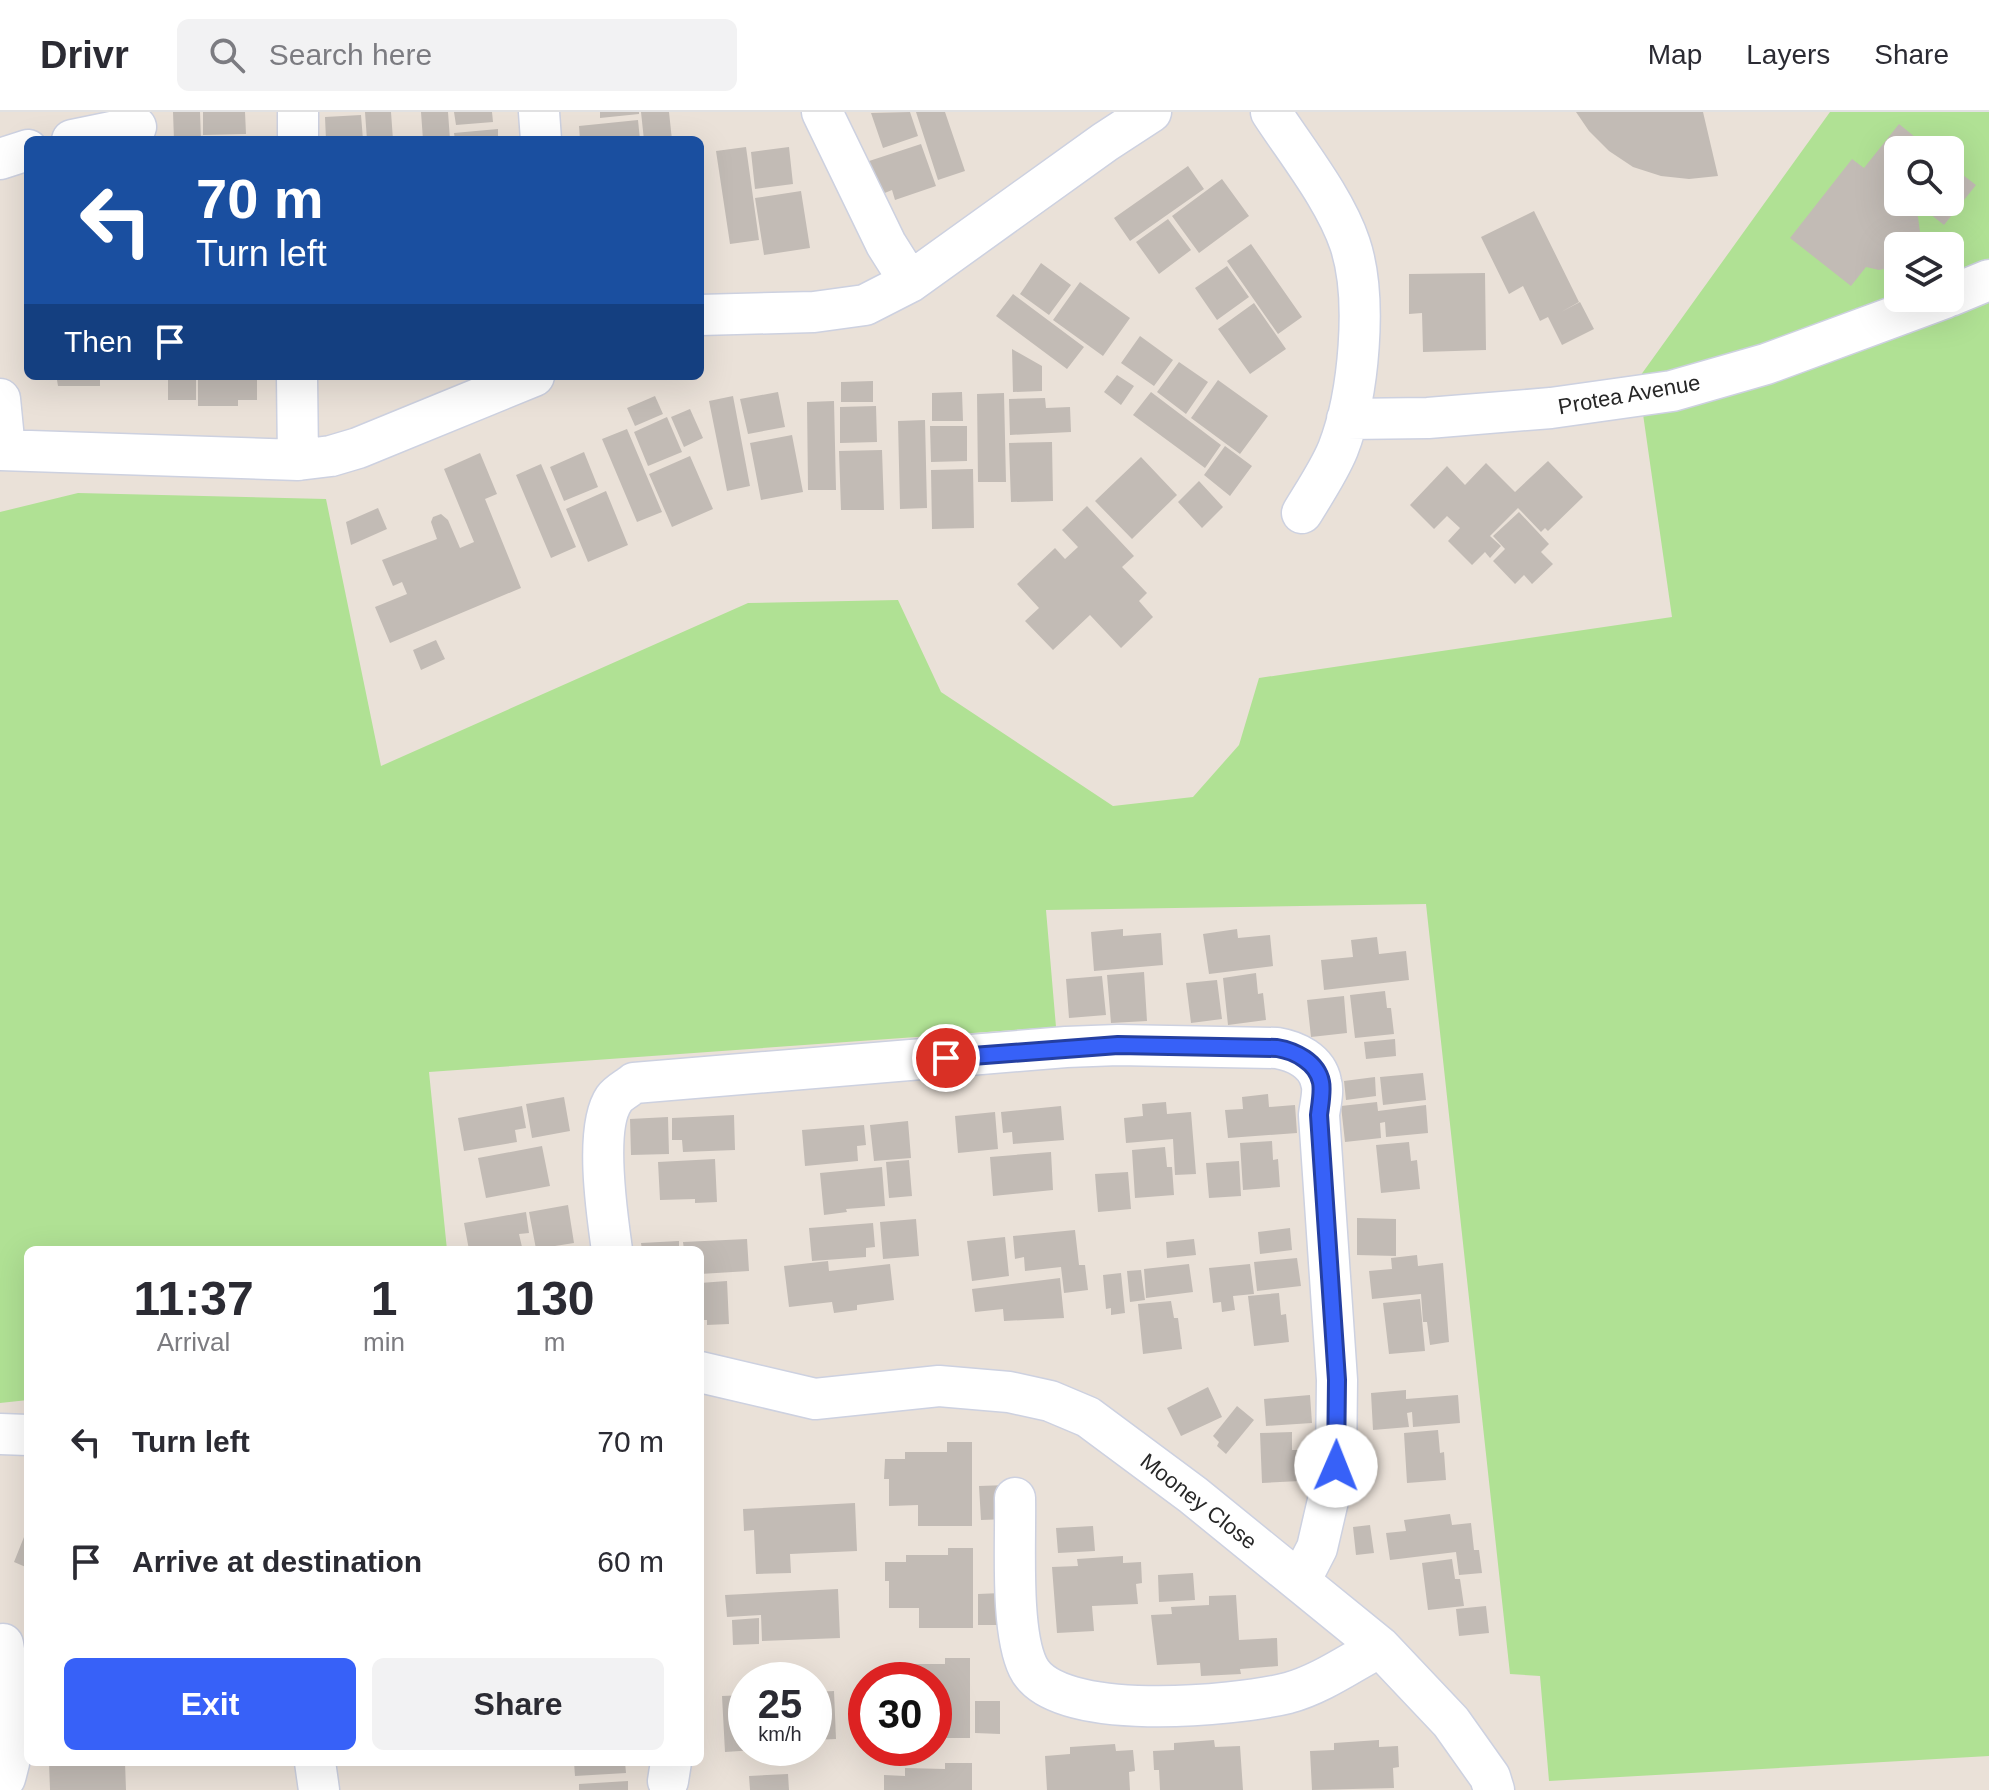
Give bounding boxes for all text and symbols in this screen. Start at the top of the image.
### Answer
search box [177,19,737,91]
icon: search [205,33,249,77]
text: Drivr [40,34,129,76]
text: Search here [269,38,432,71]
text: Map [1648,39,1702,70]
text: Layers [1746,39,1830,70]
text: Share [1874,39,1949,70]
map controls [1884,136,1964,312]
button: search [1884,136,1964,216]
text: 70 m [196,167,324,230]
icon: left [64,168,168,272]
button: layers [1884,232,1964,312]
text: Turn left [196,233,327,274]
icon: arrive [148,320,192,364]
text: Then [64,325,132,358]
street label: Protea Avenue [1556,370,1702,419]
pin [912,1024,980,1092]
icon: arrive [924,1036,968,1080]
text: 11:37 [133,1272,254,1325]
text: 1 [371,1272,397,1325]
text: 130 [514,1272,595,1325]
text: Arrival [157,1327,230,1357]
text: min [363,1327,405,1357]
text: m [544,1327,565,1357]
icon: left [64,1420,108,1464]
position arrow [1294,1424,1378,1508]
text: Turn left [132,1425,250,1458]
text: 70 m [597,1425,664,1458]
street label: Mooney Close [1136,1448,1262,1555]
icon: arrive [64,1540,108,1584]
text: Arrive at destination [132,1545,422,1578]
text: 60 m [597,1545,664,1578]
button: Exit [64,1658,356,1750]
button: Share [372,1658,664,1750]
speed limit sign: 30 [848,1662,952,1766]
text: 25 [758,1682,802,1726]
text: km/h [758,1723,802,1745]

